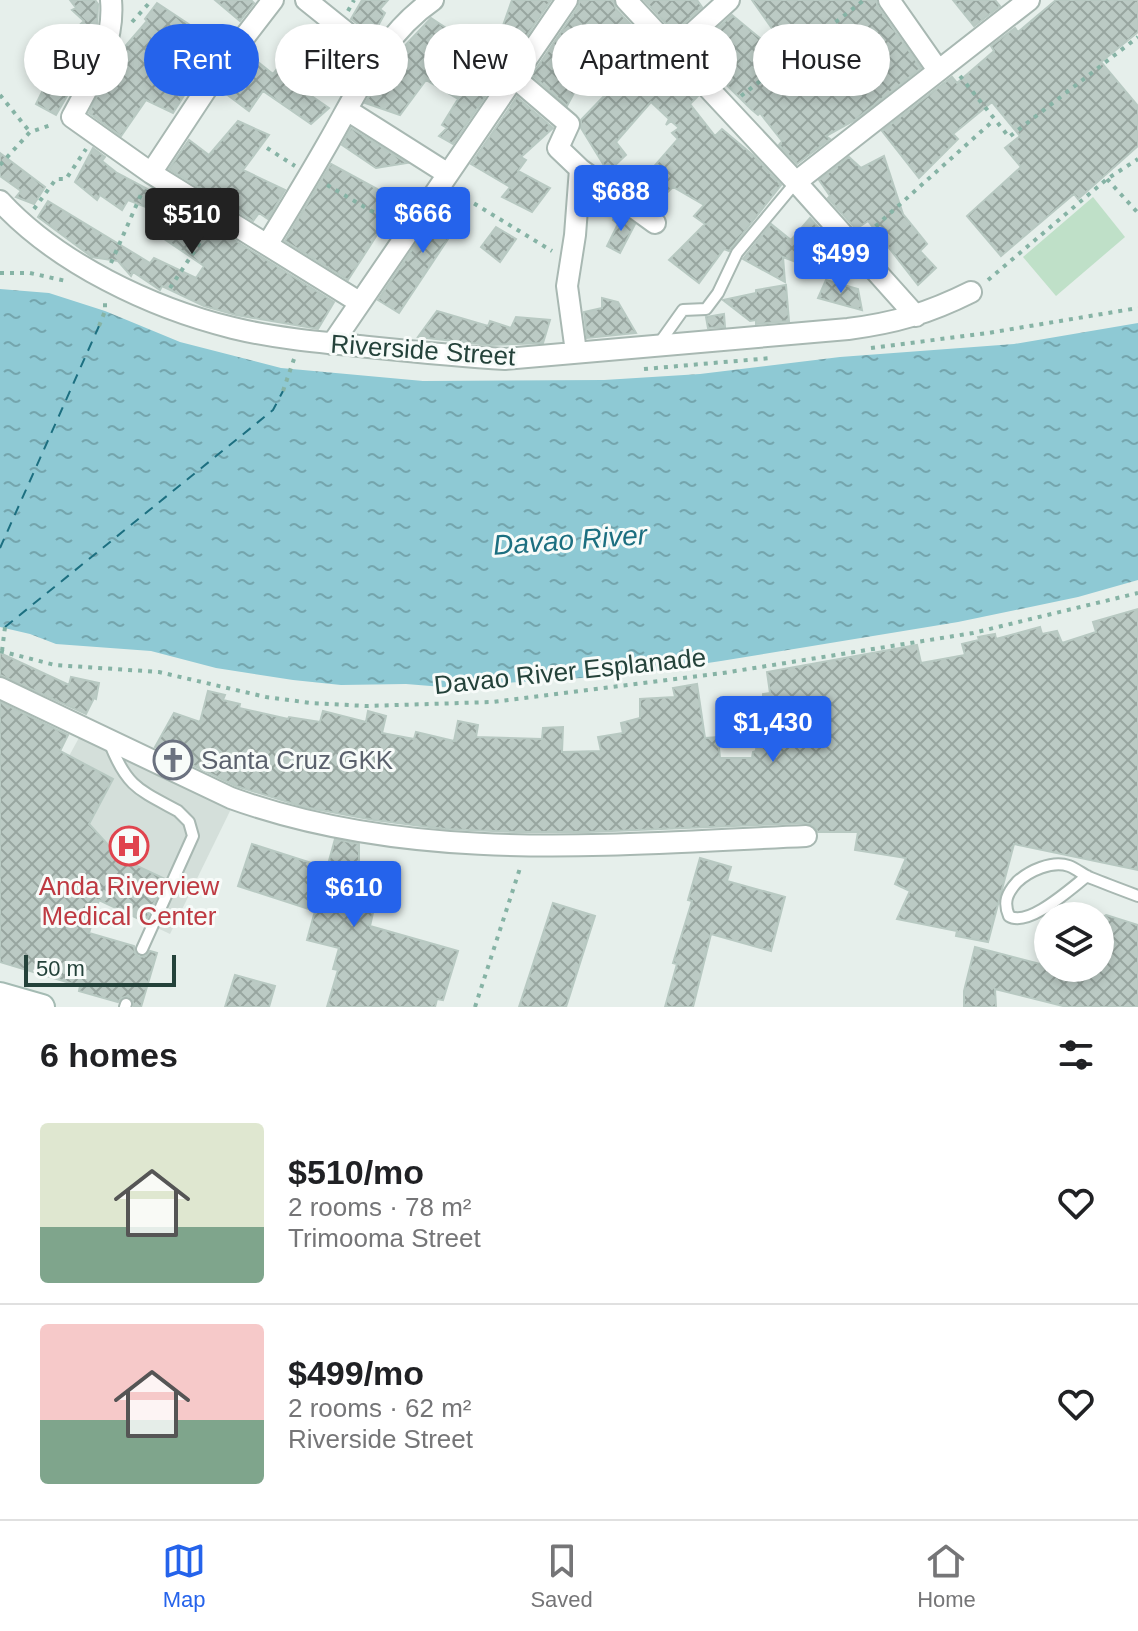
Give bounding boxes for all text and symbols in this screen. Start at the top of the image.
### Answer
chip: Buy [24,24,128,96]
chip: Rent [144,24,259,96]
chip: Filters [275,24,408,96]
chip: New [424,24,536,96]
chip: Apartment [552,24,737,96]
chip: House [753,24,890,96]
pin: $688 [574,165,668,233]
text: $688 [592,176,650,206]
pin: $666 [376,187,470,255]
pin: $510 [145,188,239,256]
text: $666 [394,198,452,228]
text: $510 [163,199,221,229]
pin: $499 [794,227,888,295]
text: $499 [812,238,870,268]
street label: Riverside Street [330,329,517,371]
water label: Davao River [492,519,650,561]
street label: Davao River Esplanade [433,642,707,700]
pin: $1,430 [708,696,838,764]
text: $1,430 [733,707,813,737]
church icon: Santa Cruz GKK [152,739,194,781]
place label: Santa Cruz GKK [201,745,394,775]
hospital icon: Anda Riverview Medical Center [108,825,150,867]
pin: $610 [307,861,401,929]
place label: Anda Riverview Medical Center [39,871,220,931]
text: $610 [325,872,383,902]
map controls [1034,902,1114,982]
button: layers [1034,902,1114,982]
scale bar [24,951,176,987]
text: 50 m [36,956,85,981]
icon: filters [1054,1033,1098,1077]
text: 6 homes [40,1036,178,1074]
text: $510/mo [288,1153,424,1191]
icon: home [104,1155,200,1251]
icon: heart [1054,1181,1098,1225]
text: 2 rooms · 78 m² [288,1192,472,1222]
text: Trimooma Street [288,1223,481,1253]
text: $499/mo [288,1354,424,1392]
icon: home [104,1356,200,1452]
icon: heart [1054,1382,1098,1426]
text: 2 rooms · 62 m² [288,1393,472,1423]
text: Riverside Street [288,1424,473,1454]
tab: Map [162,1539,206,1613]
tab: Saved [530,1539,593,1613]
tab: Home [917,1539,976,1613]

